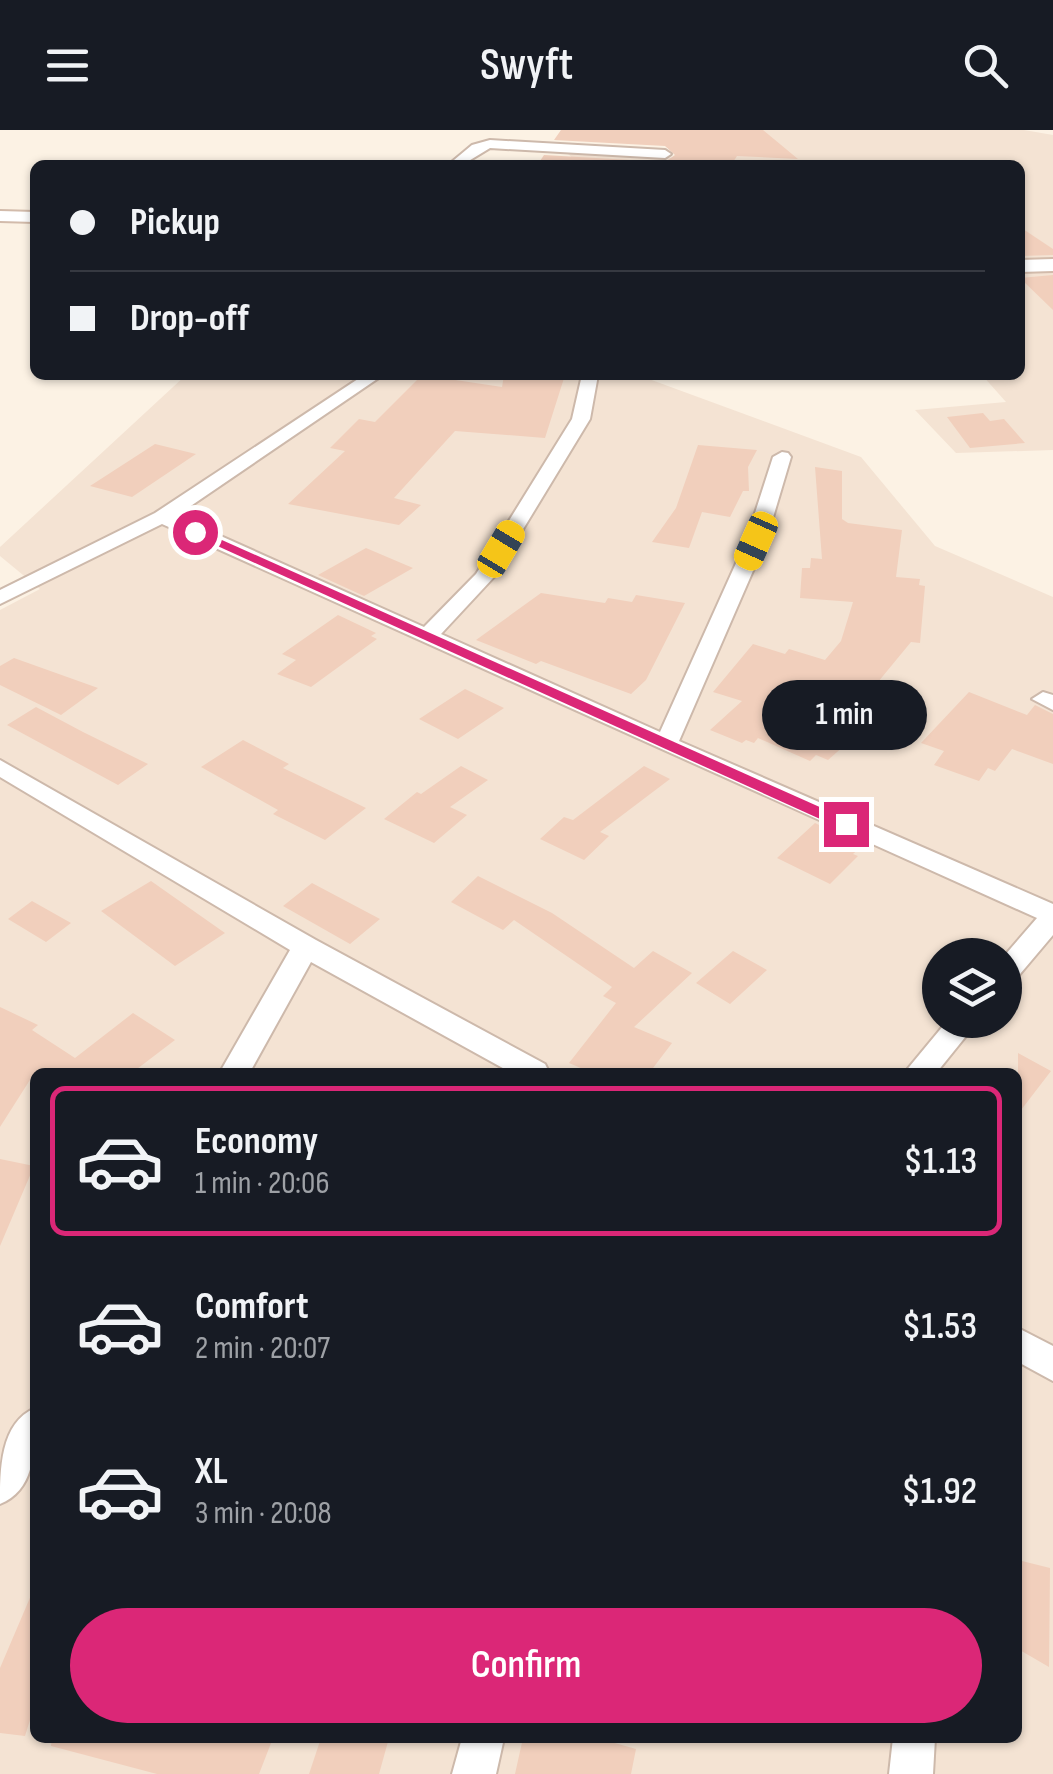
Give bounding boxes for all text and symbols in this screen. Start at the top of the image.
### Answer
icon: menu [40,38,95,93]
text: Swyft [480,38,573,93]
icon: search [958,38,1013,93]
text: Pickup [130,200,220,245]
text: Drop-off [130,296,249,341]
car [730,507,782,575]
route start [173,510,218,555]
car [473,516,529,582]
callout: 1 min [764,679,928,749]
text: 1 min [815,695,874,734]
route end [824,802,869,847]
map controls [922,938,1022,1038]
button: layers [922,938,1022,1038]
icon: car [75,1116,165,1206]
text: Economy [195,1119,318,1164]
text: $1.13 [903,1139,977,1184]
text: 1 min · 20:06 [195,1164,329,1203]
icon: car [75,1281,165,1371]
text: Comfort [195,1284,309,1329]
text: $1.53 [902,1304,977,1349]
text: 2 min · 20:07 [195,1329,330,1368]
icon: car [75,1446,165,1536]
text: XL [195,1449,228,1494]
text: $1.92 [901,1469,977,1514]
text: 3 min · 20:08 [195,1494,332,1533]
button: Confirm [70,1608,982,1723]

